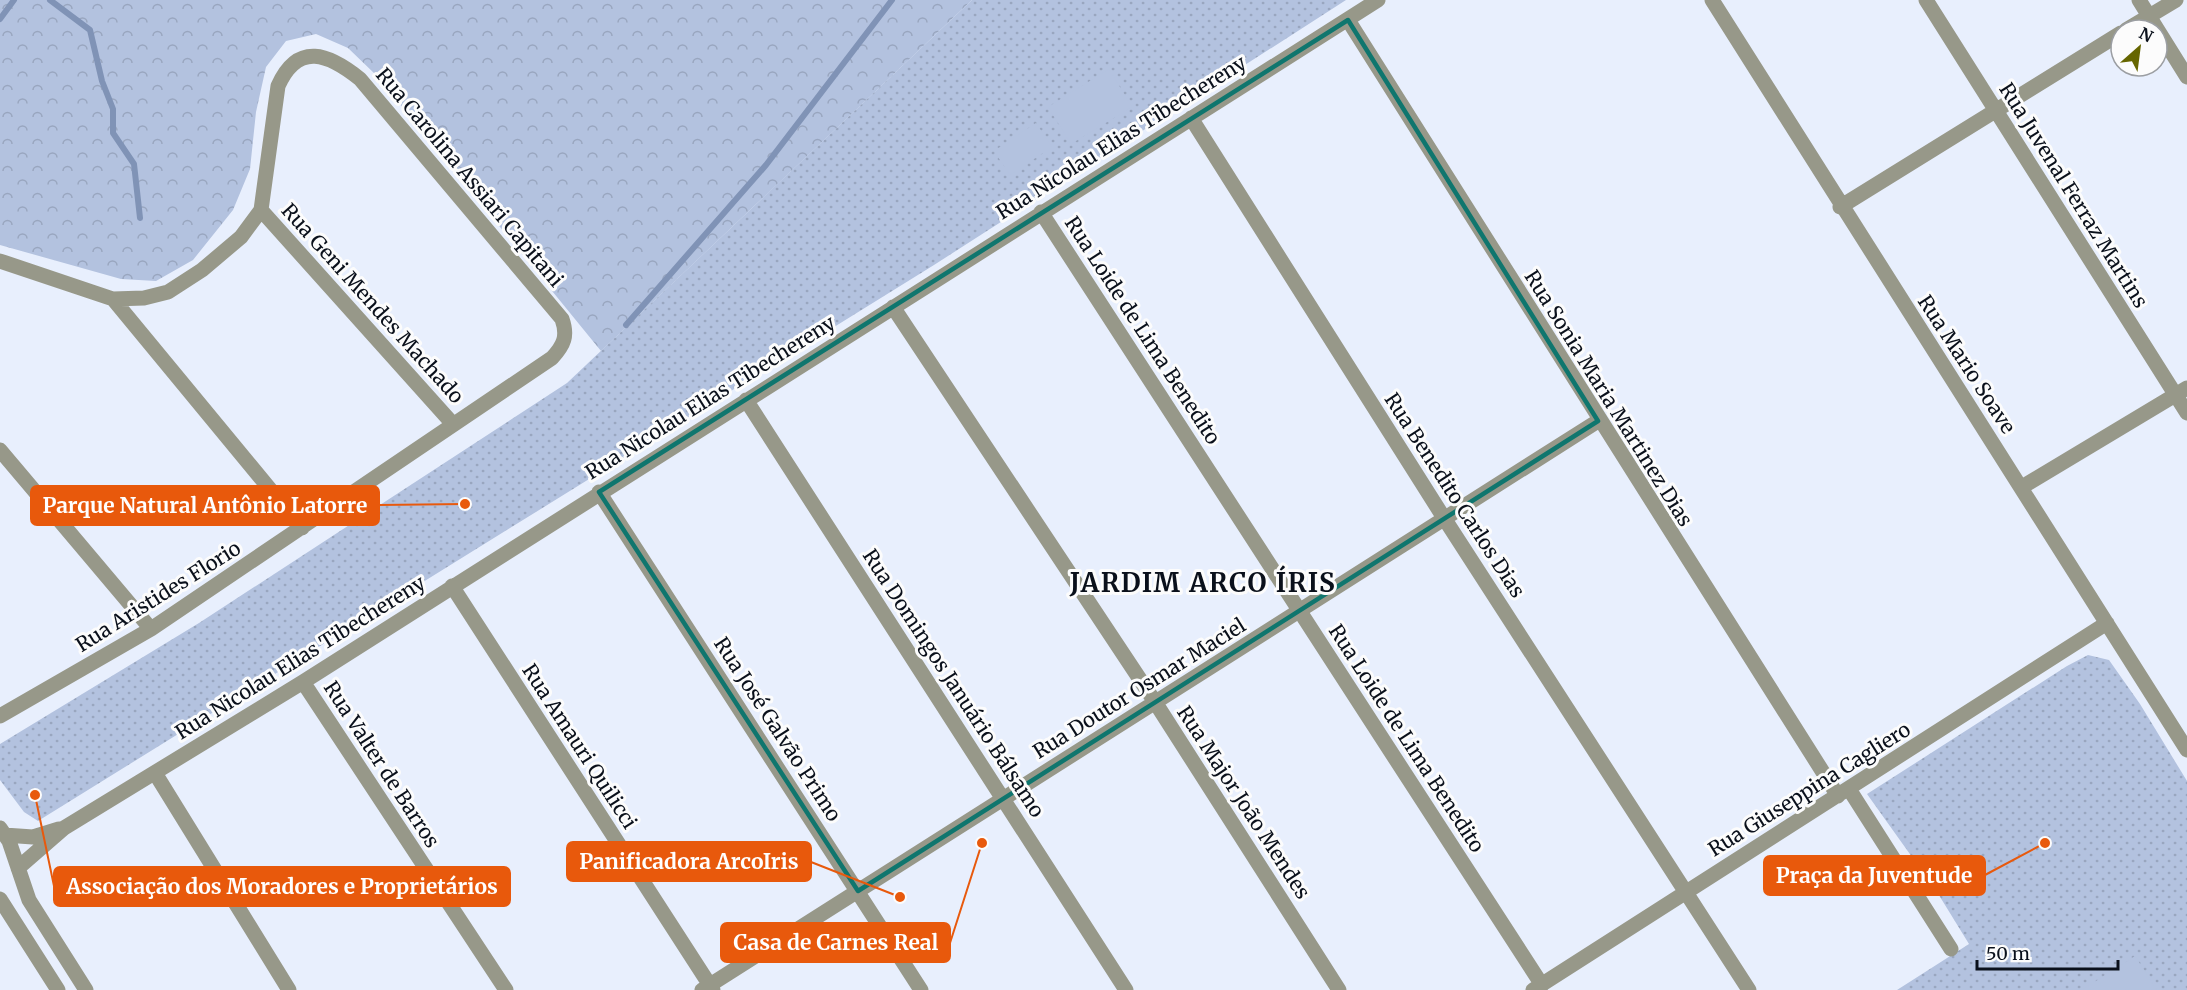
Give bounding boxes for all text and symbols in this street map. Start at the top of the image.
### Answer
north arrow [2109,18,2169,78]
text: N [2136,23,2157,47]
street label: Rua Nicolau Elias Tibechereny [991,49,1251,224]
street label: Rua Carolina Assiari Capitani [371,62,569,292]
street label: Rua Juvenal Ferraz Martins [1994,78,2154,312]
street label: Rua Geni Mendes Machado [277,198,470,408]
street label: Rua Loide de Lima Benedito [1060,211,1226,449]
street label: Rua Sonia Maria Martinez Dias [1520,265,1698,531]
street label: Rua Mario Soave [1913,290,2021,438]
street label: Rua Nicolau Elias Tibechereny [580,309,840,484]
street label: Rua Benedito Carlos Dias [1379,388,1531,602]
callout: Parque Natural Antônio Latorre [31,486,379,525]
text: Parque Natural Antônio Latorre [43,492,367,519]
street label: Rua Aristides Florio [71,535,245,657]
street label: Rua Domingos Januário Bálsamo [858,544,1050,822]
district label: JARDIM ARCO ÍRIS [1069,565,1336,599]
street label: Rua Nicolau Elias Tibechereny [170,569,430,744]
street label: Rua Doutor Osmar Maciel [1028,612,1250,764]
street label: Rua Loide de Lima Benedito [1324,619,1490,857]
street label: Rua José Galvão Primo [709,632,847,826]
street label: Rua Amauri Quilicci [517,659,643,833]
street label: Rua Valter de Barros [319,676,445,852]
street label: Rua Major João Mendes [1172,701,1316,903]
street label: Rua Giuseppina Cagliero [1703,716,1915,862]
callout: Panificadora ArcoIris [567,842,811,881]
text: Panificadora ArcoIris [579,848,799,875]
callout: Praça da Juventude [1764,856,1985,895]
text: Praça da Juventude [1776,862,1972,889]
callout: Associação dos Moradores e Proprietários [54,867,510,906]
text: Associação dos Moradores e Proprietários [65,873,498,900]
callout: Casa de Carnes Real [721,923,950,962]
text: Casa de Carnes Real [734,929,939,956]
scale bar [1977,933,2118,971]
text: 50 m [1986,942,2030,965]

